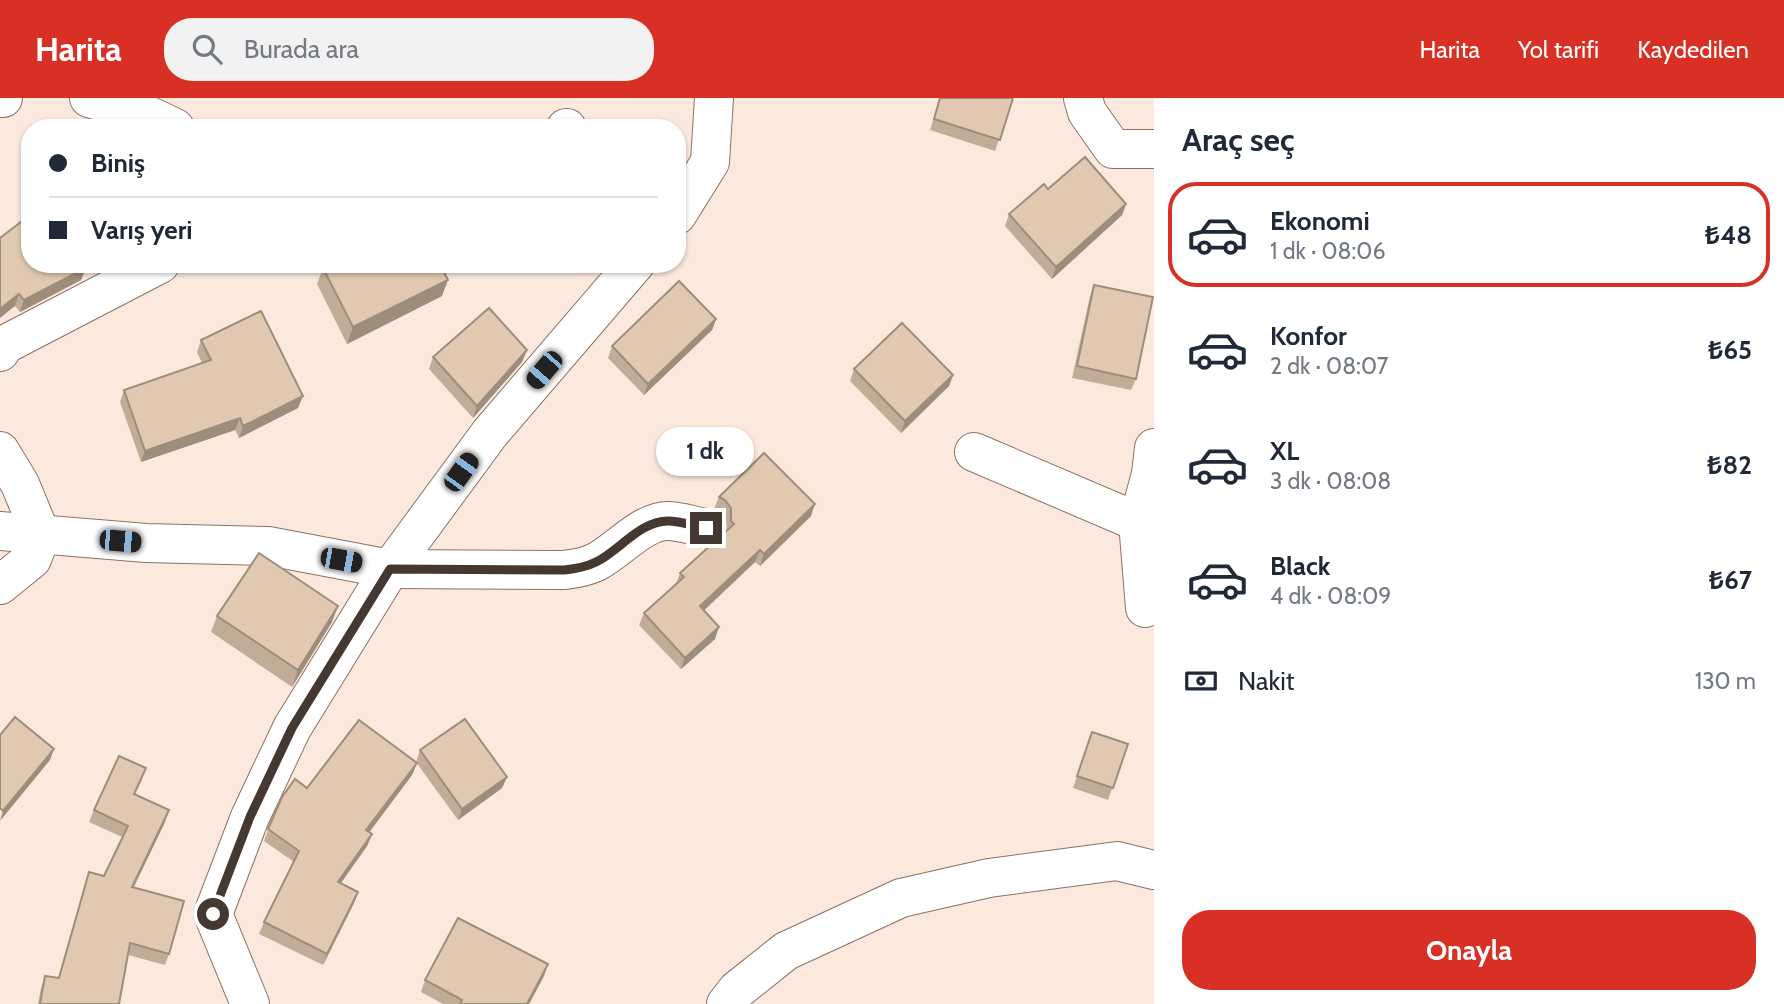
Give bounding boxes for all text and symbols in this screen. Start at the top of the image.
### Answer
search box [164,18,654,81]
text: Harita [35,29,122,69]
icon: search [188,30,226,68]
text: Burada ara [244,33,359,65]
text: Harita [1420,35,1480,64]
text: Yol tarifi [1518,35,1599,64]
text: Kaydedilen [1637,35,1749,64]
text: Araç seç [1182,120,1295,159]
text: Biniş [91,147,145,179]
icon: car [1186,203,1249,266]
text: Ekonomi [1270,205,1370,237]
text: Varış yeri [91,214,193,246]
text: ₺48 [1705,219,1752,251]
text: 1 dk · 08:06 [1270,237,1385,265]
icon: car [1186,318,1249,381]
text: Konfor [1270,320,1347,352]
text: ₺65 [1708,334,1752,366]
car [523,347,566,393]
text: 2 dk · 08:07 [1270,352,1388,380]
callout: 1 dk [657,426,755,476]
icon: car [1186,433,1249,496]
text: XL [1270,435,1299,467]
text: 1 dk [686,437,724,465]
car [441,449,482,495]
text: ₺82 [1707,449,1752,481]
text: 3 dk · 08:08 [1270,467,1391,495]
route end [690,512,722,544]
car [99,529,142,553]
car [319,546,364,574]
icon: car [1186,548,1249,611]
text: Black [1270,550,1330,582]
text: ₺67 [1709,564,1752,596]
text: 4 dk · 08:09 [1270,582,1391,610]
icon: cash [1182,662,1220,700]
text: Nakit [1238,665,1294,697]
text: 130 m [1695,667,1756,695]
route start [197,898,229,930]
button: Onayla [1182,910,1756,990]

